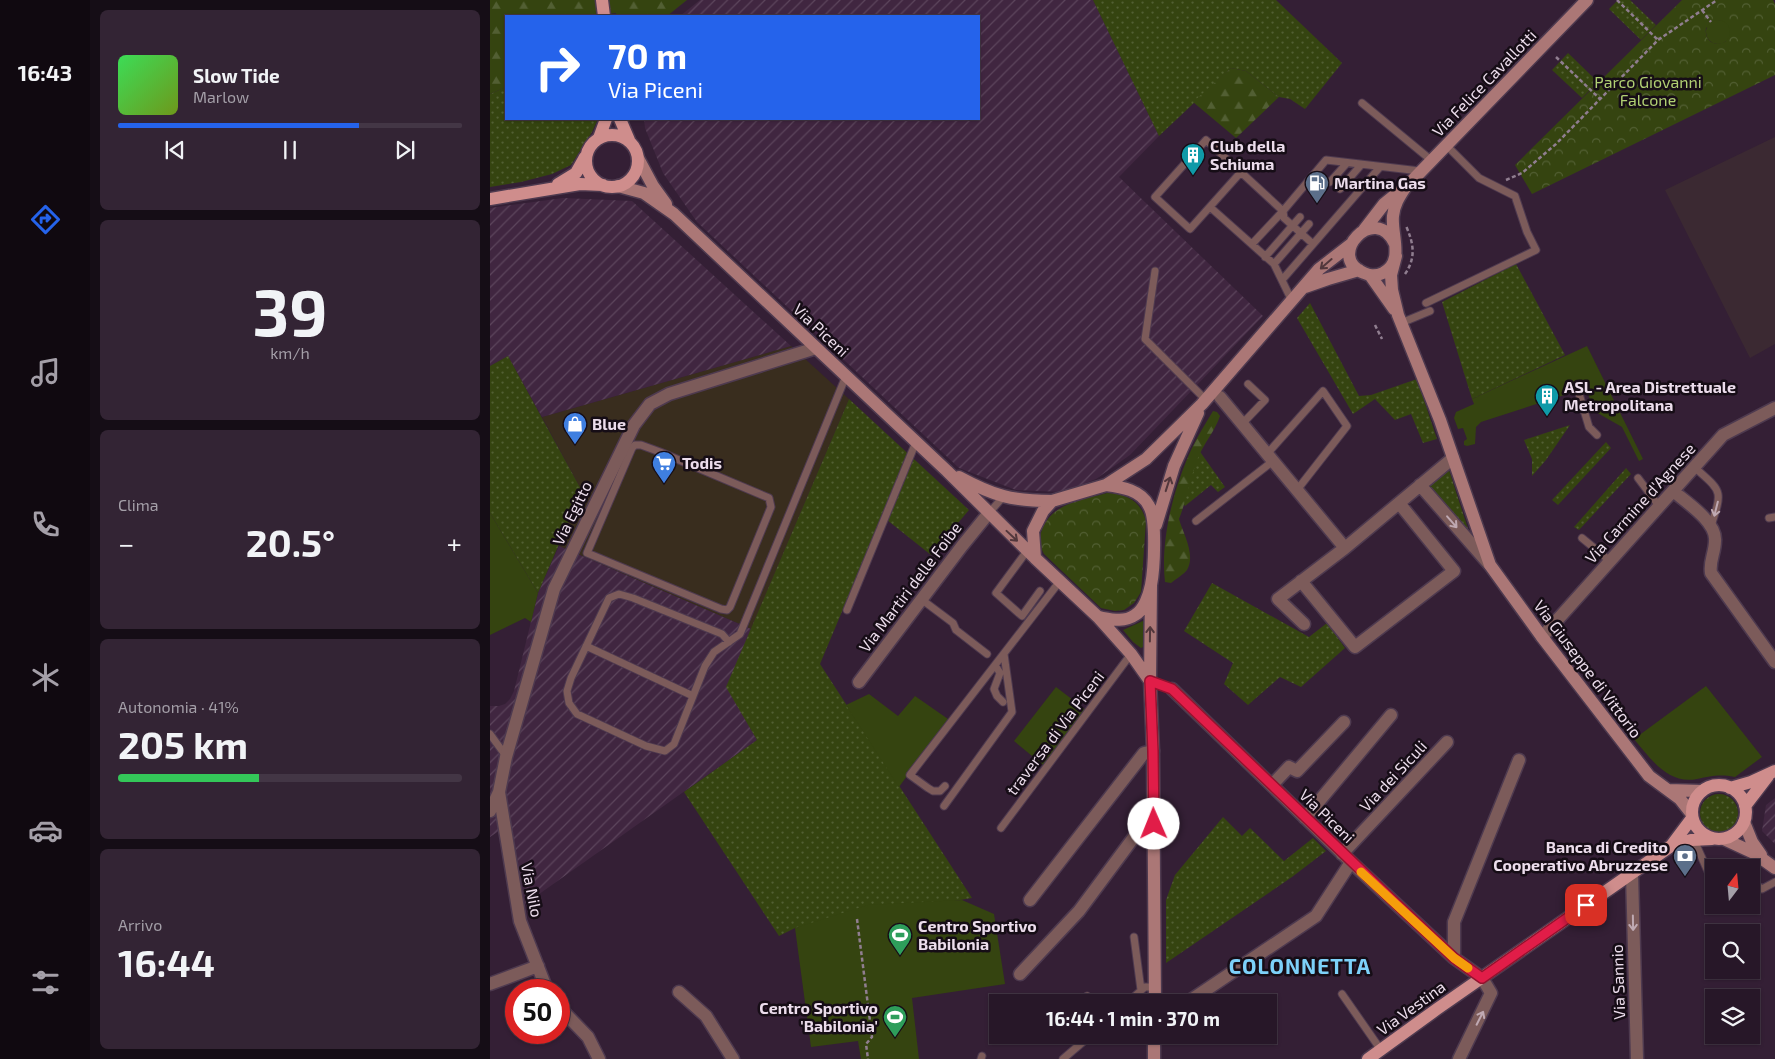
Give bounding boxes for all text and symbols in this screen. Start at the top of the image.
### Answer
street label: Via Felice Cavallotti [1428,25,1540,140]
text: 70 m [608,34,687,76]
icon: right [525,35,590,100]
text: 16:43 [18,59,72,85]
text: Slow Tide [193,64,280,87]
park label: Parco Giovanni Falcone [1594,72,1702,109]
text: Via Piceni [608,76,703,102]
text: Marlow [193,87,249,106]
icon: previous [161,136,189,164]
icon: pause [276,136,304,164]
icon: next [391,136,419,164]
place label: Club della Schiuma [1210,136,1285,173]
building icon: Club della Schiuma [1180,142,1206,176]
fuel station icon: Martina Gas [1304,170,1330,204]
place label: Martina Gas [1334,173,1426,192]
icon: directions [28,202,63,237]
one-way arrow [1319,258,1332,270]
text: 39 [252,271,328,349]
street label: Via Piceni [790,299,853,360]
text: km/h [270,343,310,362]
icon: music [28,355,63,390]
place label: ASL - Area Distrettuale Metropolitana [1564,377,1736,414]
building icon: ASL - Area Distrettuale Metropolitana [1534,383,1560,417]
shop icon: Blue [562,411,588,445]
place label: Blue [592,414,626,433]
street label: Via Carmine d'Agnese [1581,439,1699,567]
supermarket icon: Todis [651,450,677,484]
place label: Todis [682,453,722,472]
one-way arrow [1164,476,1173,492]
street label: Via Egitto [548,478,595,548]
text: Clima [118,495,159,514]
one-way arrow [1711,500,1720,516]
icon: phone [28,507,63,542]
one-way arrow [1446,515,1458,528]
street label: Via Martiri delle Foibe [855,518,965,655]
text: 20.5° [246,519,335,565]
text: − [118,526,134,560]
text: + [447,526,462,560]
one-way arrow [1005,530,1018,542]
street label: Via Giuseppe di Vittorio [1530,596,1646,741]
one-way arrow [1146,626,1155,642]
icon: climate [28,660,63,695]
street label: traversa di Via Piceni [1002,667,1107,799]
text: Autonomia · 41% [118,697,239,716]
text: 205 km [118,721,248,767]
street label: Via dei Siculi [1355,736,1430,815]
street label: Via Piceni [1296,785,1359,846]
position arrow [1127,797,1179,849]
icon: car [28,813,63,848]
place label: Banca di Credito Cooperativo Abruzzese [1493,837,1668,874]
bank icon: Banca di Credito Cooperativo Abruzzese [1672,843,1698,877]
north arrow [1705,859,1760,914]
map controls [1705,859,1760,1044]
street label: Via Nilo [518,861,547,919]
pin [1565,884,1607,926]
icon: arrive [1572,891,1600,919]
one-way arrow [1628,914,1638,930]
text: Arrivo [118,915,162,934]
place label: Centro Sportivo Babilonia [918,916,1037,953]
sports icon: Centro Sportivo Babilonia [887,922,913,956]
button: search [1705,924,1760,979]
text: 16:44 [118,939,215,985]
street label: Via Sannio [1607,944,1628,1020]
district label: COLONNETTA [1229,953,1371,978]
icon: filters [28,965,63,1000]
street label: Via Vestina [1373,976,1449,1039]
speed limit sign: 50 [505,979,570,1044]
button: layers [1705,989,1760,1044]
place label: Centro Sportivo 'Babilonia' [759,998,878,1035]
sports icon: Centro Sportivo 'Babilonia' [882,1004,908,1038]
text: 16:44 · 1 min · 370 m [1046,1007,1220,1030]
one-way arrow [1476,1011,1485,1026]

